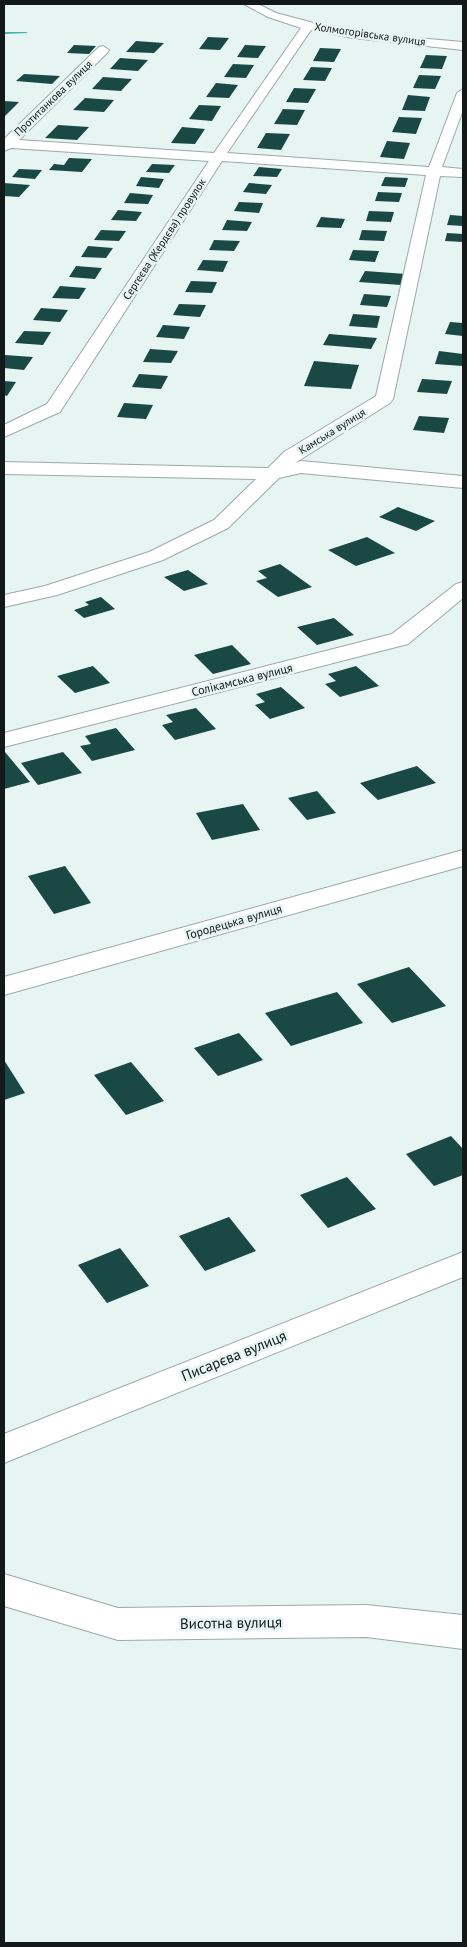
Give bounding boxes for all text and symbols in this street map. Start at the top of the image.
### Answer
street label: Холмогорівська вулиця [314,19,426,49]
street label: Протитанкова вулиця [11,57,95,139]
street label: Сергеєва (Жердєва) провулок [119,175,209,302]
street label: Камська вулиця [296,405,368,457]
street label: Солікамська вулиця [190,660,294,699]
street label: Городецька вулиця [184,901,284,942]
street label: Писарєва вулиця [178,1326,289,1385]
street label: Висотна вулиця [180,1612,282,1633]

